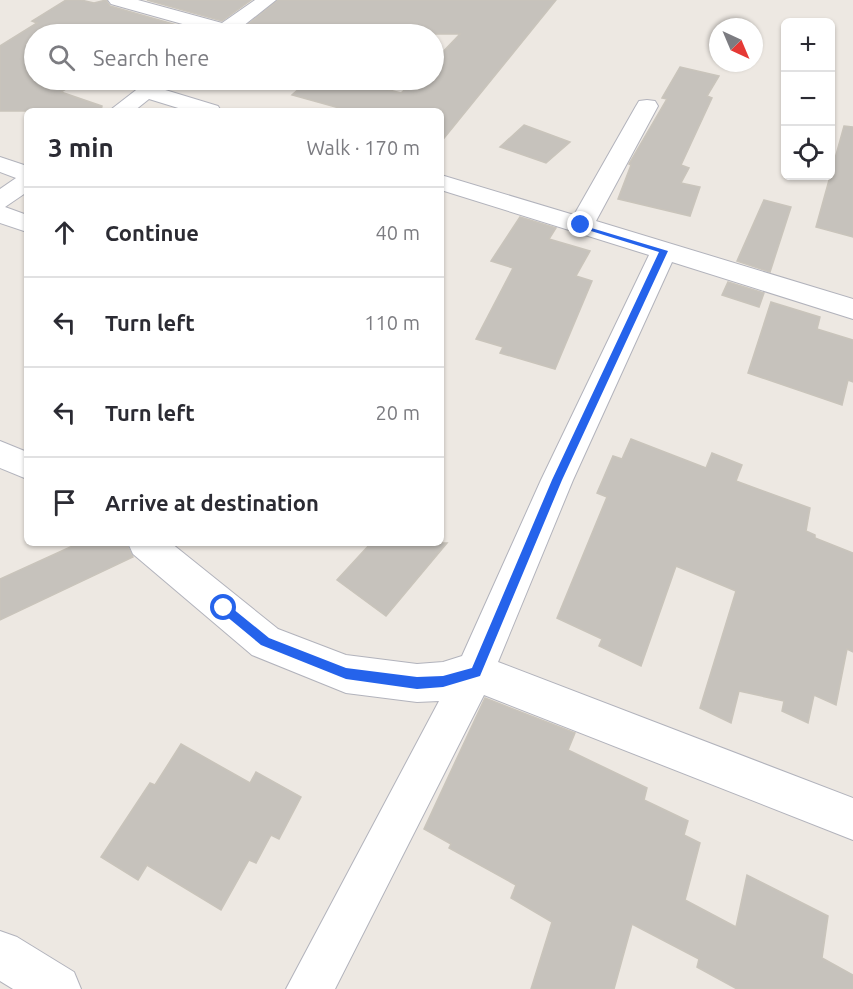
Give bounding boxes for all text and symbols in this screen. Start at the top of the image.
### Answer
north arrow [709,18,763,72]
map controls [781,18,835,180]
button: + [781,18,835,72]
search box [24,24,444,90]
icon: search [45,41,78,74]
text: Search here [93,45,209,70]
button: − [781,72,835,126]
button: locate [781,126,835,180]
text: 3 min [48,133,114,162]
text: Walk · 170 m [307,136,420,159]
route end [567,211,593,237]
icon: ahead [48,216,81,249]
text: Continue [105,220,199,245]
text: 40 m [376,221,420,244]
icon: left [48,306,81,339]
text: Turn left [105,310,195,335]
text: 110 m [364,311,420,334]
icon: left [48,396,81,429]
text: Turn left [105,400,195,425]
text: 20 m [376,401,420,424]
icon: arrive [48,486,81,519]
text: Arrive at destination [105,490,319,515]
route start [210,594,236,620]

